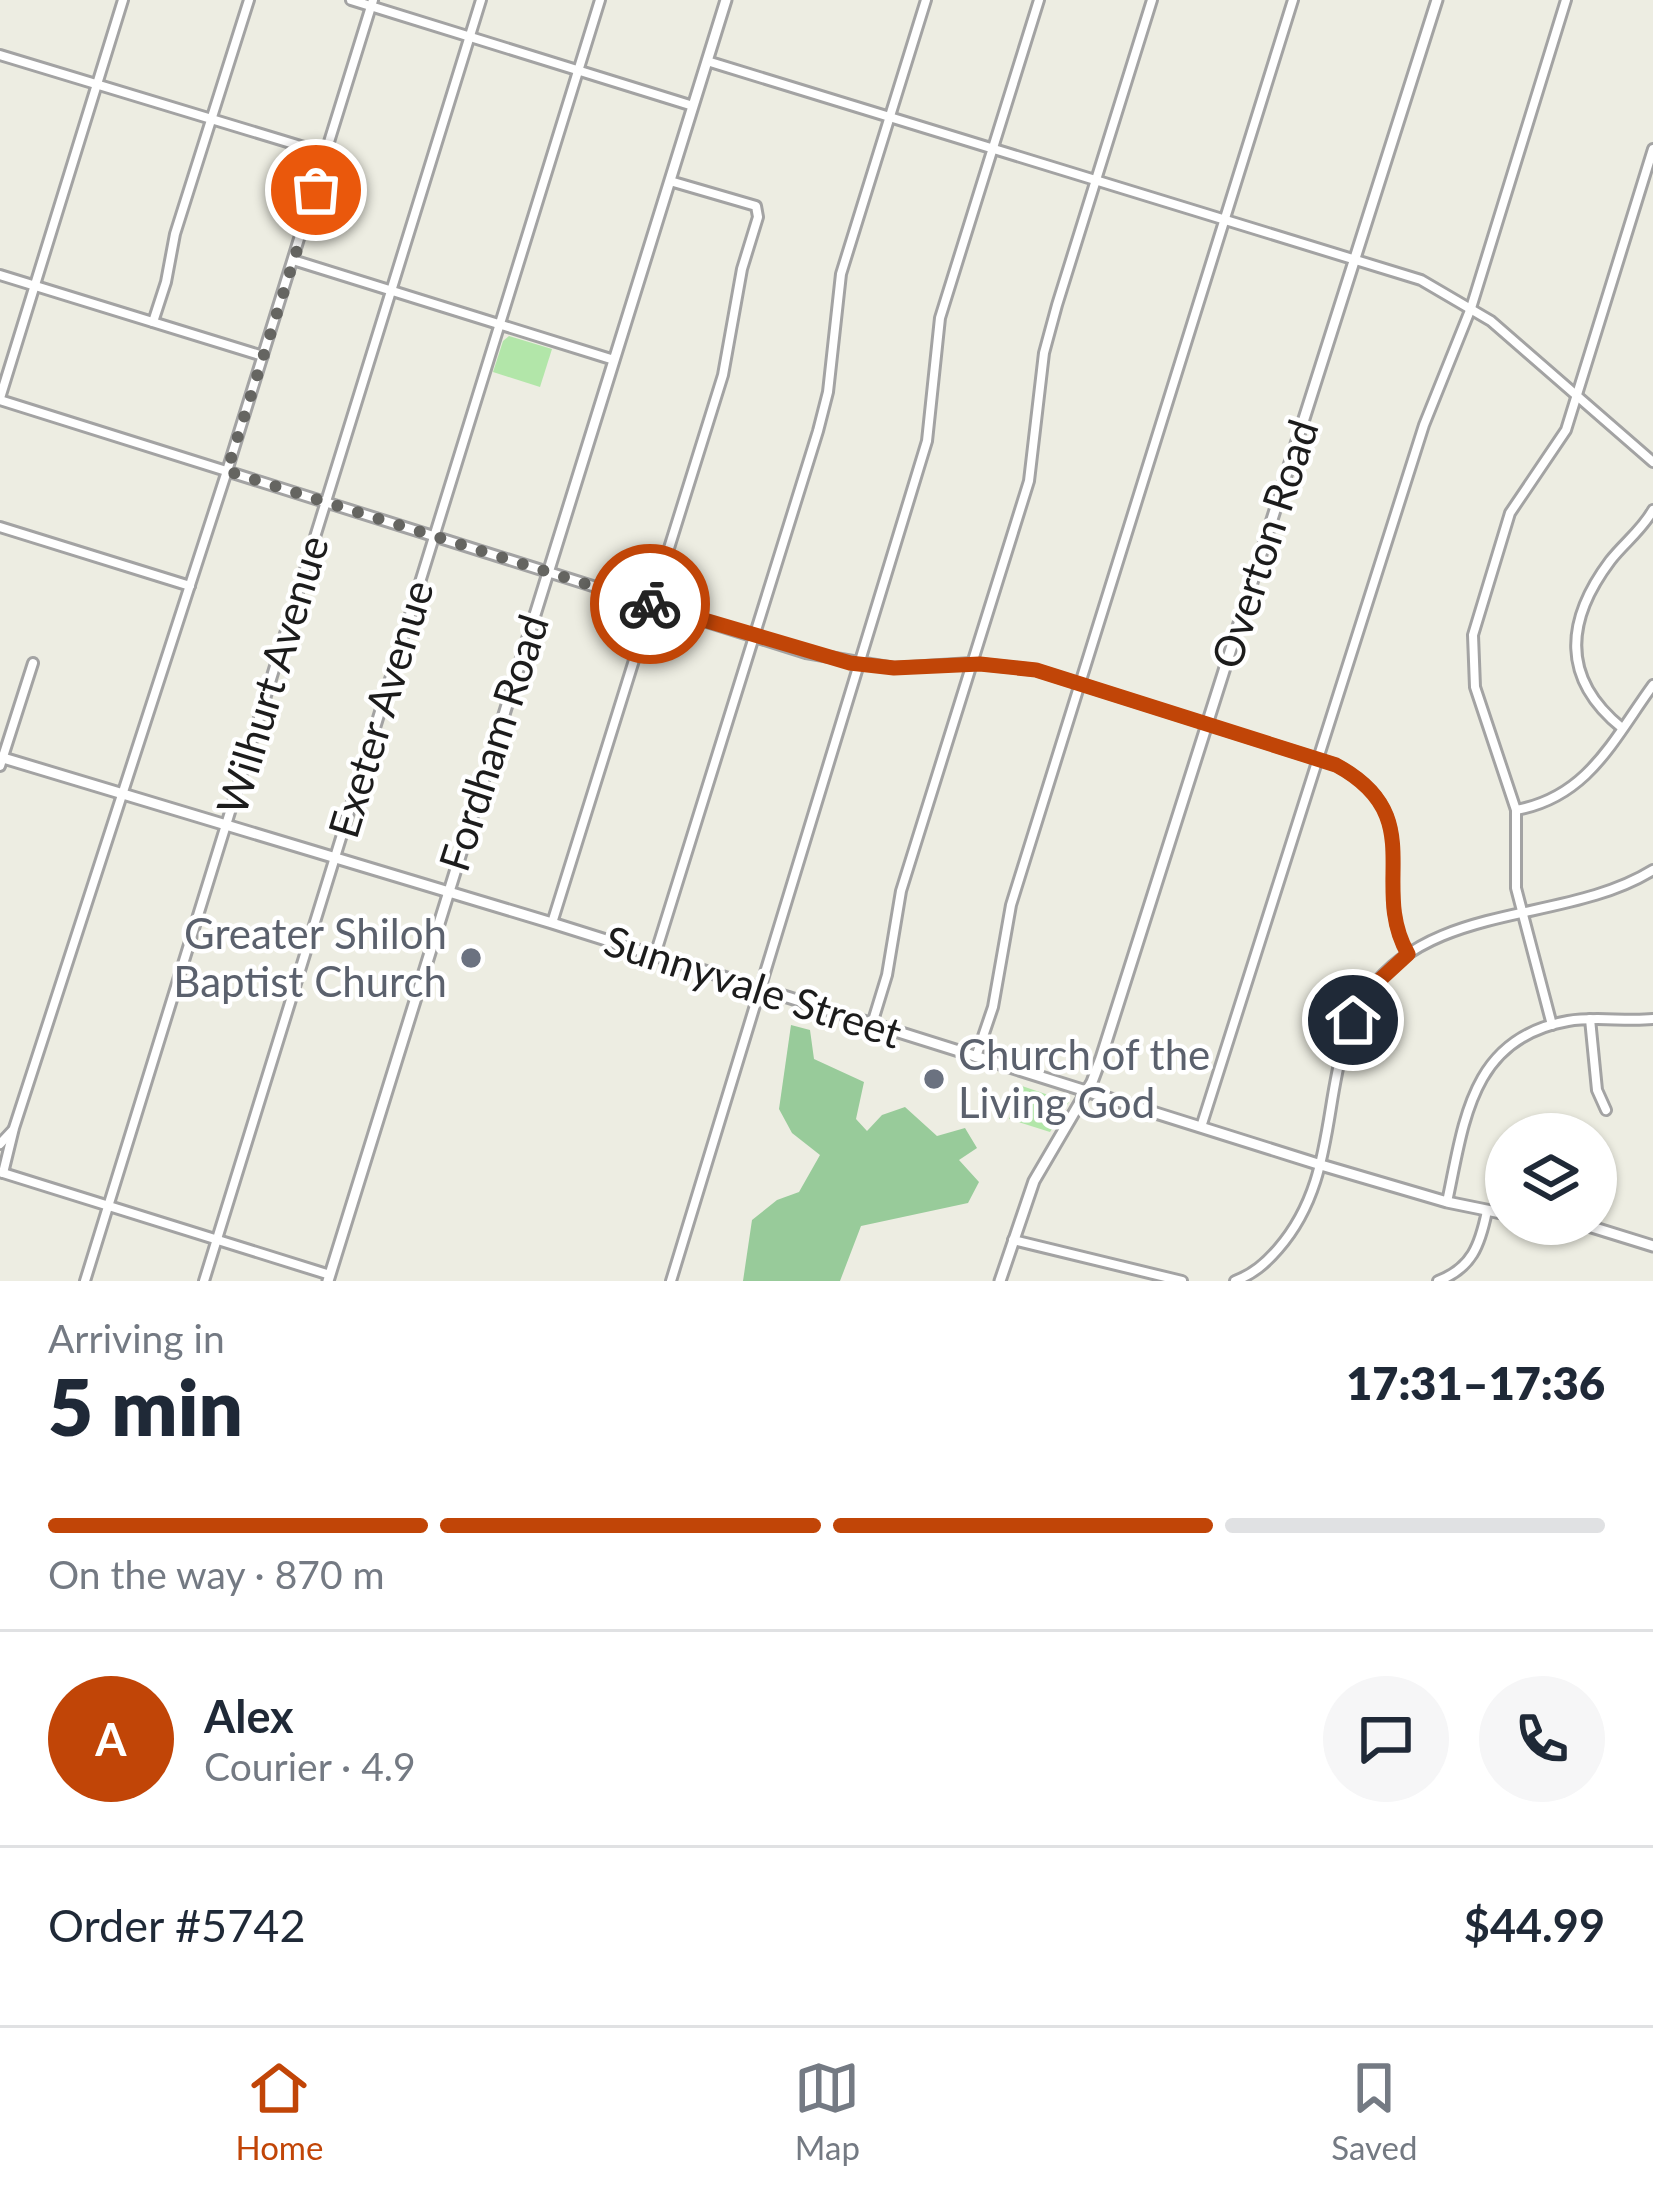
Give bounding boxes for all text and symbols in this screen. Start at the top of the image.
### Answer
pin [265,139,367,241]
icon: bag [283,157,349,223]
street label: Overton Road [1200,413,1328,674]
street label: Wilhurt Avenue [206,529,338,820]
courier [590,544,710,664]
icon: bike [617,571,683,637]
street label: Exeter Avenue [317,574,443,843]
street label: Fordham Road [428,608,558,877]
place label: Greater Shiloh Baptist Church [173,908,447,1006]
street label: Sunnyvale Street [599,914,908,1058]
marker: Greater Shiloh Baptist Church [458,945,484,971]
pin [1302,969,1404,1071]
icon: home [1320,987,1386,1053]
place label: Church of the Living God [958,1029,1210,1127]
marker: Church of the Living God [921,1066,947,1092]
map controls [1485,1113,1617,1245]
button: layers [1485,1113,1617,1245]
text: Arriving in [48,1315,225,1361]
text: 17:31–17:36 [1346,1356,1605,1410]
text: 5 min [48,1359,243,1453]
text: On the way · 870 m [48,1551,385,1597]
button: chat [1323,1676,1449,1802]
button: phone [1479,1676,1605,1802]
text: Alex [204,1689,294,1743]
text: A [95,1712,127,1766]
text: Courier · 4.9 [204,1743,416,1789]
text: Order #5742 [48,1898,306,1952]
text: $44.99 [1464,1898,1605,1952]
tab: Home [235,2055,323,2167]
tab: Map [794,2055,860,2167]
tab: Saved [1331,2055,1418,2167]

